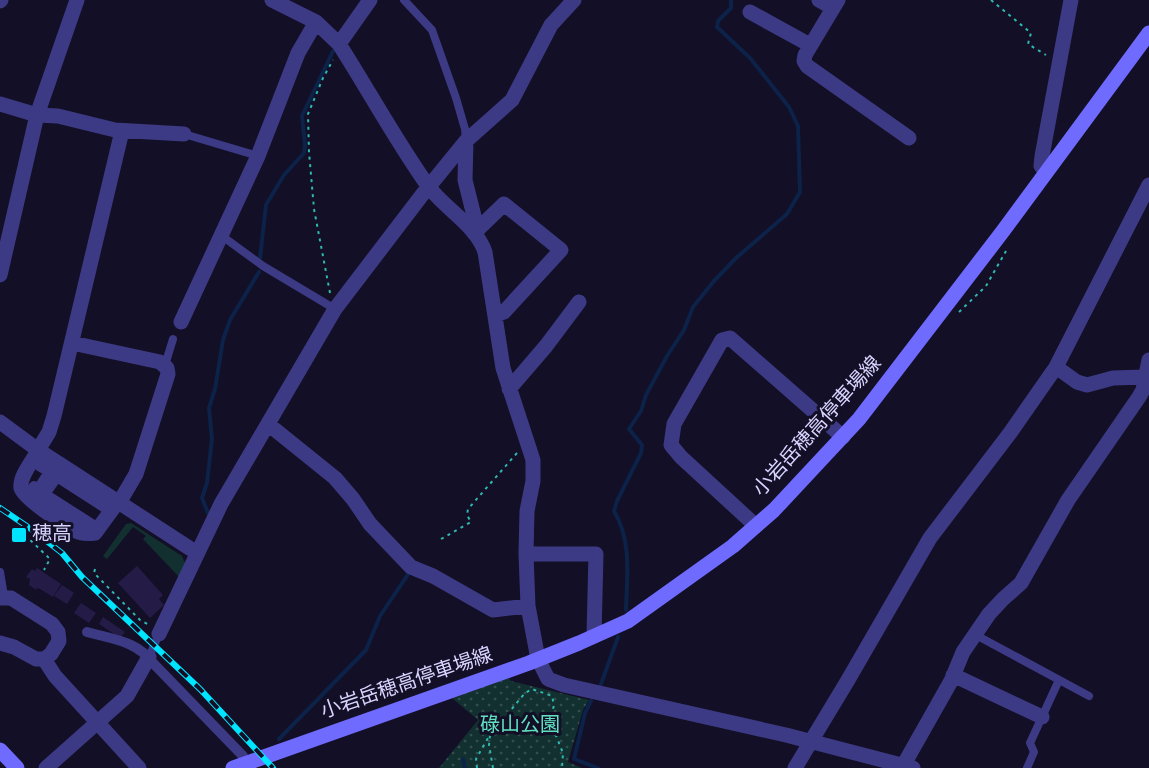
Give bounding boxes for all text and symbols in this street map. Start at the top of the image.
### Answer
street label: 小岩岳穂高停車場線 [748,351,888,503]
place label: 穂高 [32,522,72,548]
marker: 穂高 [10,526,28,544]
street label: 小岩岳穂高停車場線 [318,642,496,726]
park label: 碌山公園 [480,713,560,739]

